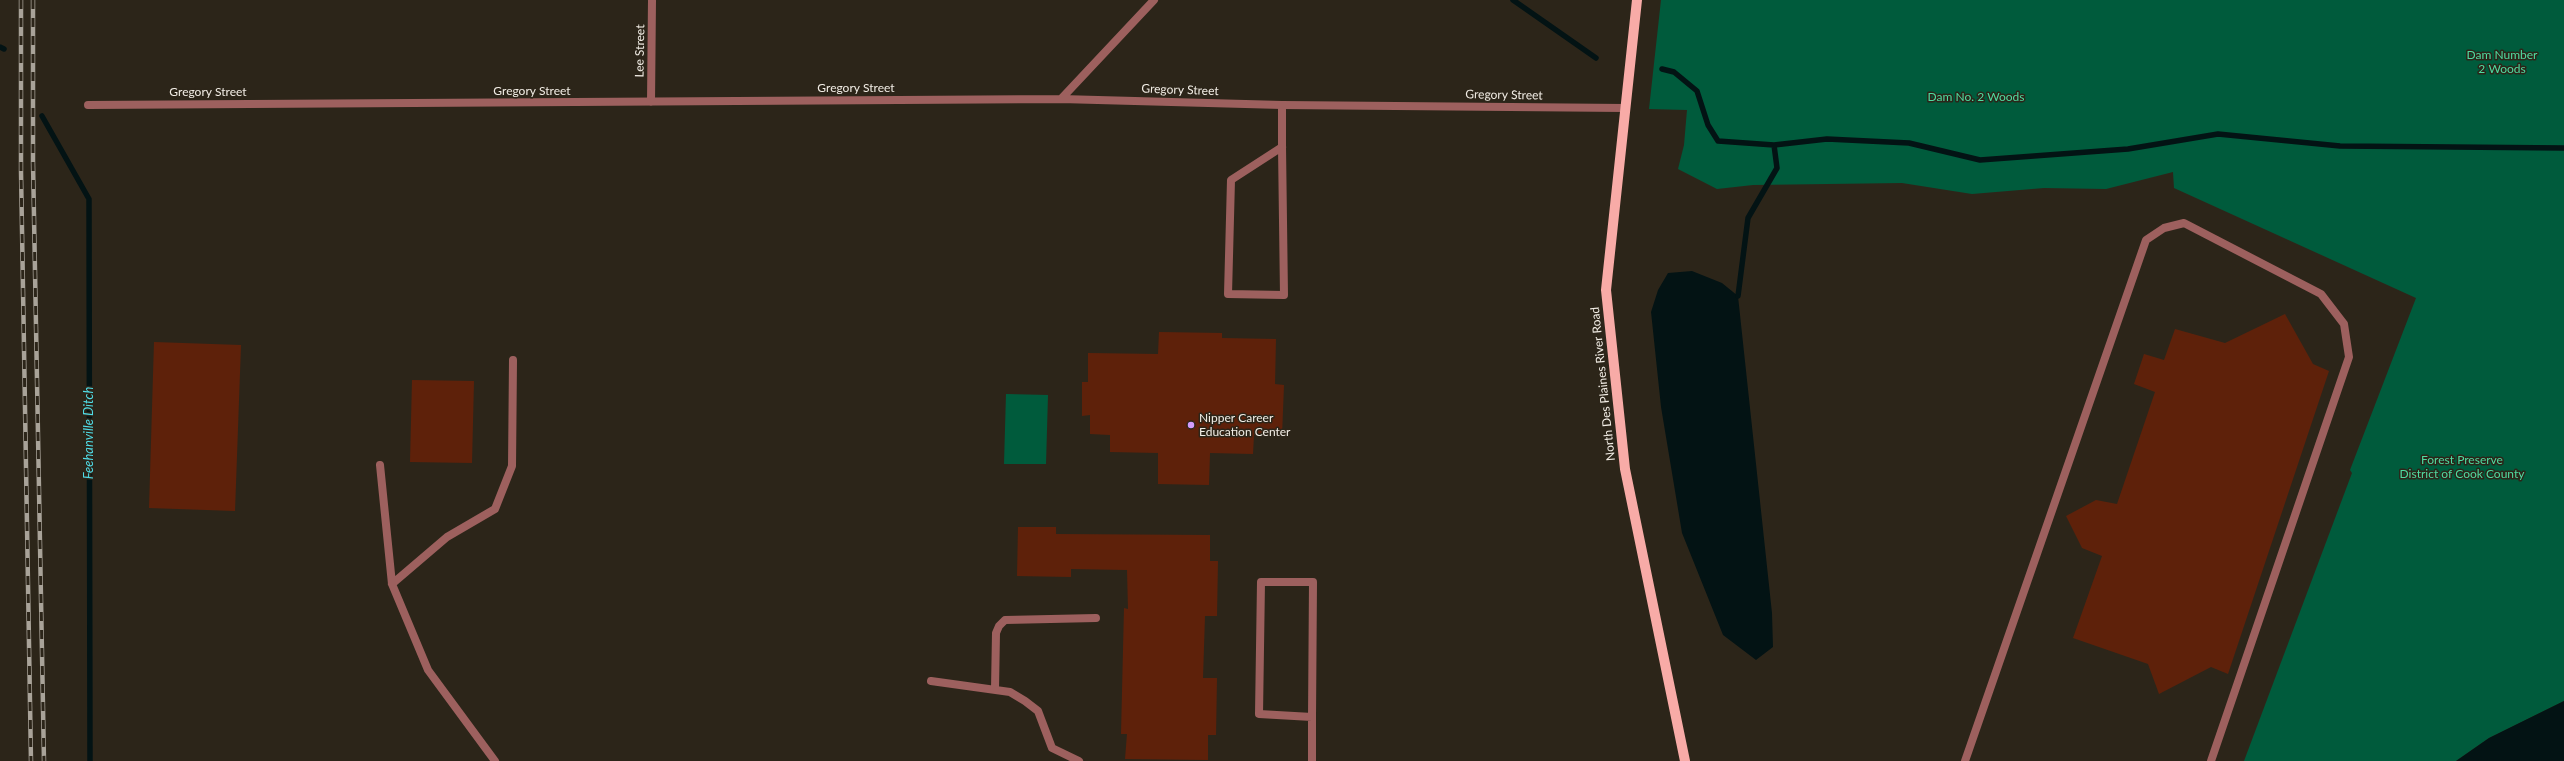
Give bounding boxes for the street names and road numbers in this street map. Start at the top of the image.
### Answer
street label: Lee Street [632,24,648,78]
street label: Gregory Street [817,81,895,95]
street label: Gregory Street [1141,81,1219,99]
street label: Gregory Street [493,84,571,98]
street label: Gregory Street [169,85,247,99]
street label: Gregory Street [1465,87,1543,103]
street label: North Des Plaines River Road [1588,306,1618,462]

